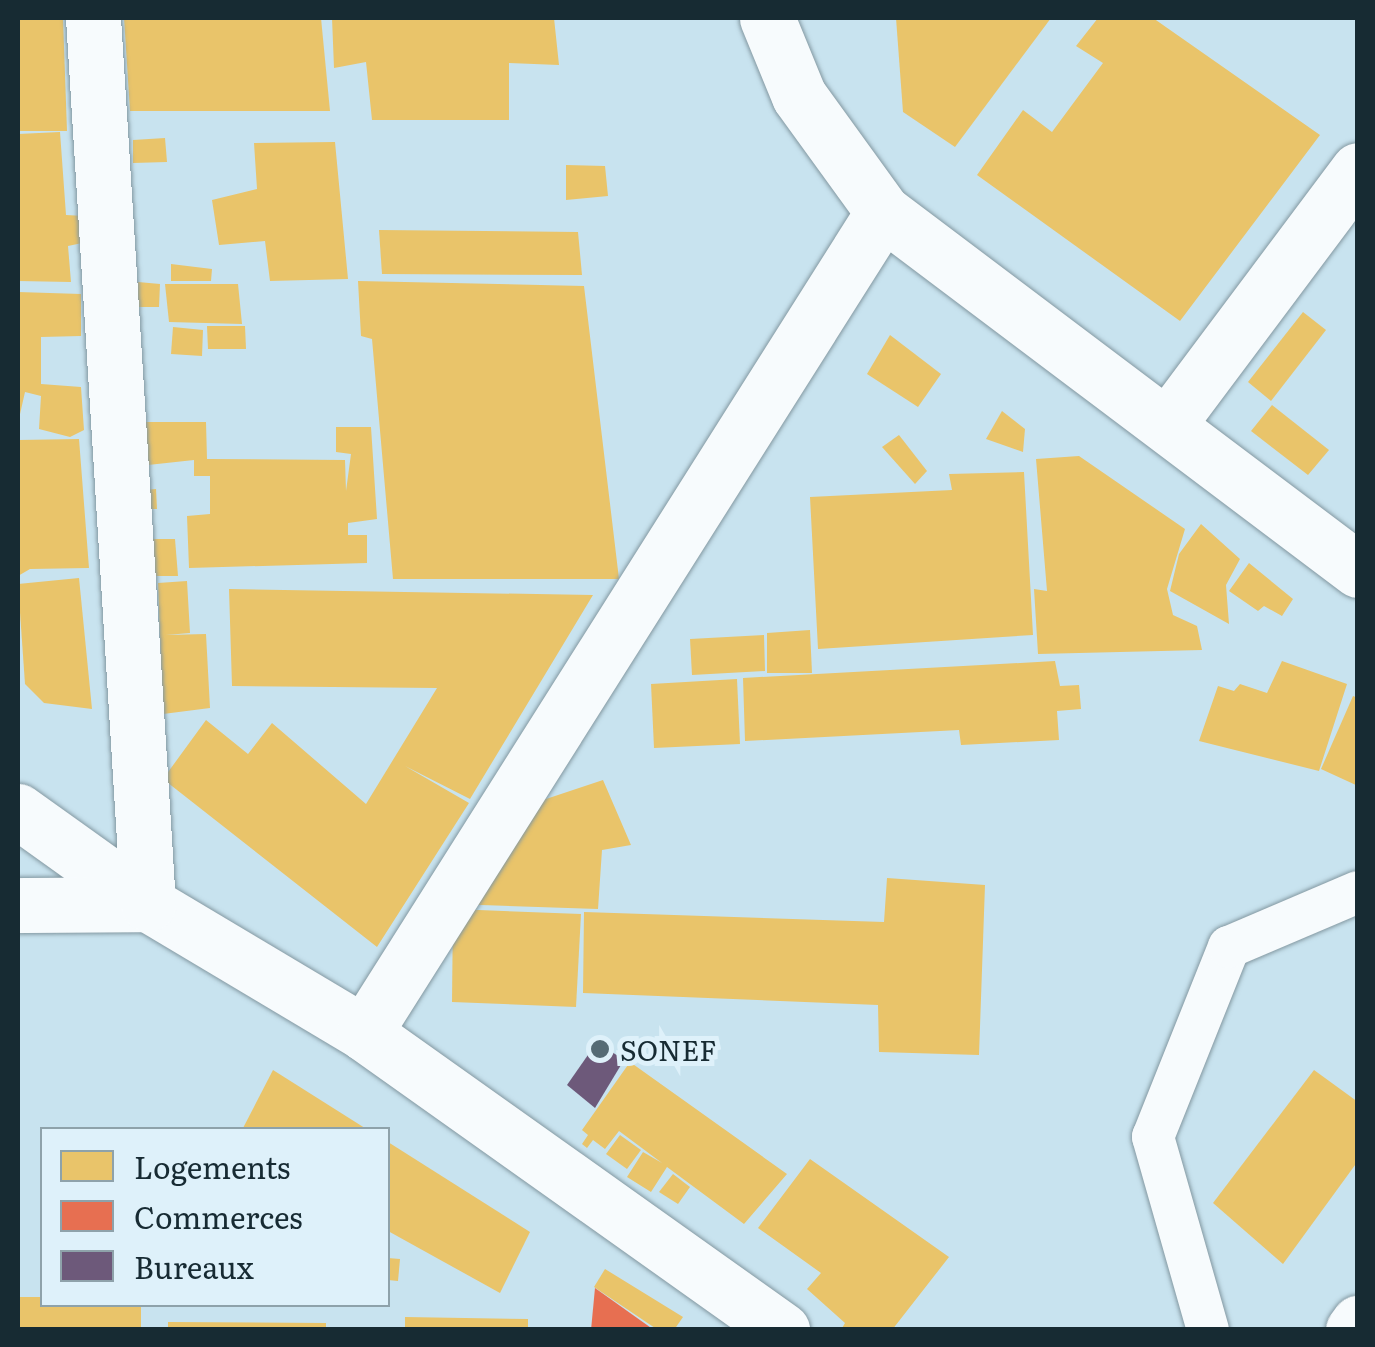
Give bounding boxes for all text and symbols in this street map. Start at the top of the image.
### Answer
place label: SONEF [620,1032,716,1066]
marker: SONEF [589,1038,611,1060]
legend [40,1127,390,1307]
text: Logements [134,1144,290,1188]
text: Commerces [134,1194,303,1238]
text: Bureaux [134,1244,254,1288]

